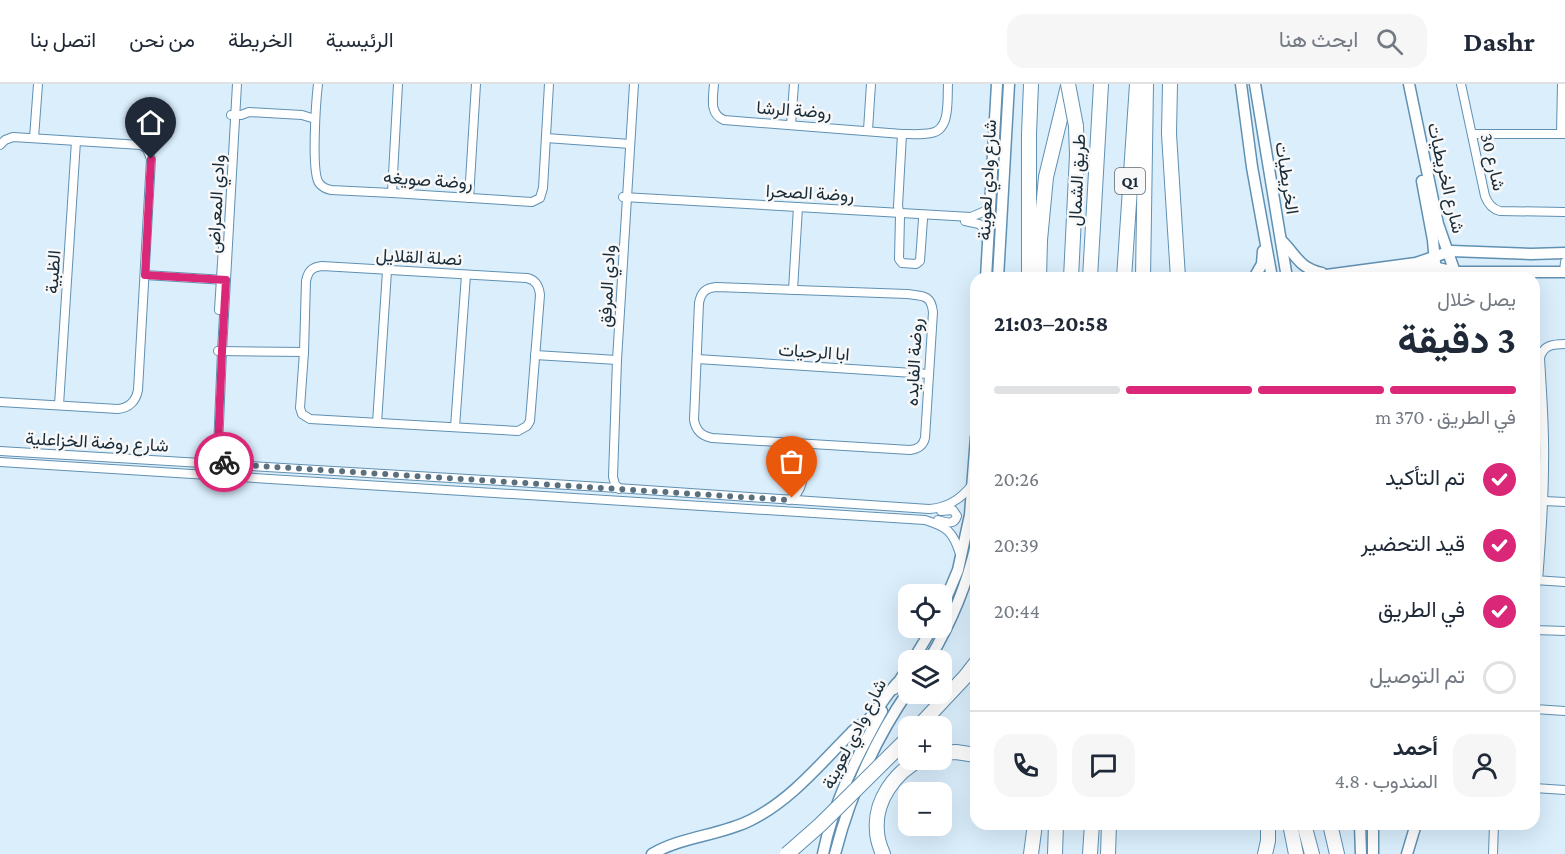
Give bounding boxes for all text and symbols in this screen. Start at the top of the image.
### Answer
search box [1007,14,1427,68]
icon: search [1373,25,1406,58]
text: Dashr [1463,26,1535,57]
text: ابحث هنا [1279,27,1358,52]
text: اتصل بنا [30,28,96,52]
text: من نحن [129,28,195,52]
text: الخريطة [228,28,293,52]
text: الرئيسية [326,28,394,52]
pin [125,97,176,159]
street label: روضة الرشا [756,97,832,124]
icon: home [134,106,167,139]
street label: شارع وادي لعوينة [974,119,1005,241]
street label: شارع الخريطيات [1422,121,1468,236]
street label: شارع 30 [1475,131,1509,193]
street label: طريق الشمال [1065,133,1090,227]
street label: الخريطيات [1270,140,1303,216]
street label: وادي المعراض [203,154,234,254]
street label: روضة صويغه [382,167,474,194]
road number: Q1 [1115,168,1145,194]
street label: روضة الصحرا [765,181,855,206]
street label: وادي المرفق [595,244,624,328]
street label: نصلة القلايل [375,245,463,270]
street label: الظبية [42,250,64,294]
text: يصل خلال [1437,288,1516,310]
text: 20:58–21:03 [994,311,1108,336]
street label: روضة الفايده [902,317,927,407]
text: 3 دقيقة [1397,318,1516,361]
street label: ابا الرحيات [778,340,850,365]
text: في الطريق · 370 m [1375,406,1516,428]
street label: شارع روضة الخزاعلية [25,428,169,458]
courier [194,432,254,492]
pin [766,436,817,498]
icon: bag [775,445,808,478]
icon: bike [208,446,241,479]
icon: check [1483,463,1516,496]
text: تم التأكيد [1385,465,1465,490]
text: 20:26 [994,468,1039,490]
icon: check [1483,529,1516,562]
text: قيد التحضير [1361,531,1465,556]
text: 20:39 [994,534,1039,556]
map controls [898,584,952,836]
button: locate [898,584,952,638]
icon: check [1483,595,1516,628]
text: في الطريق [1378,597,1465,622]
text: 20:44 [994,600,1040,622]
button: layers [898,650,952,704]
text: تم التوصيل [1369,663,1465,688]
street label: شارع وادي لعوينة [818,676,895,795]
button: + [898,716,952,770]
button: phone [994,734,1057,797]
button: chat [1072,734,1135,797]
button: person [1453,734,1516,797]
text: أحمد [1393,735,1438,760]
text: المندوب · 4.8 [1335,770,1438,792]
button: − [898,782,952,836]

